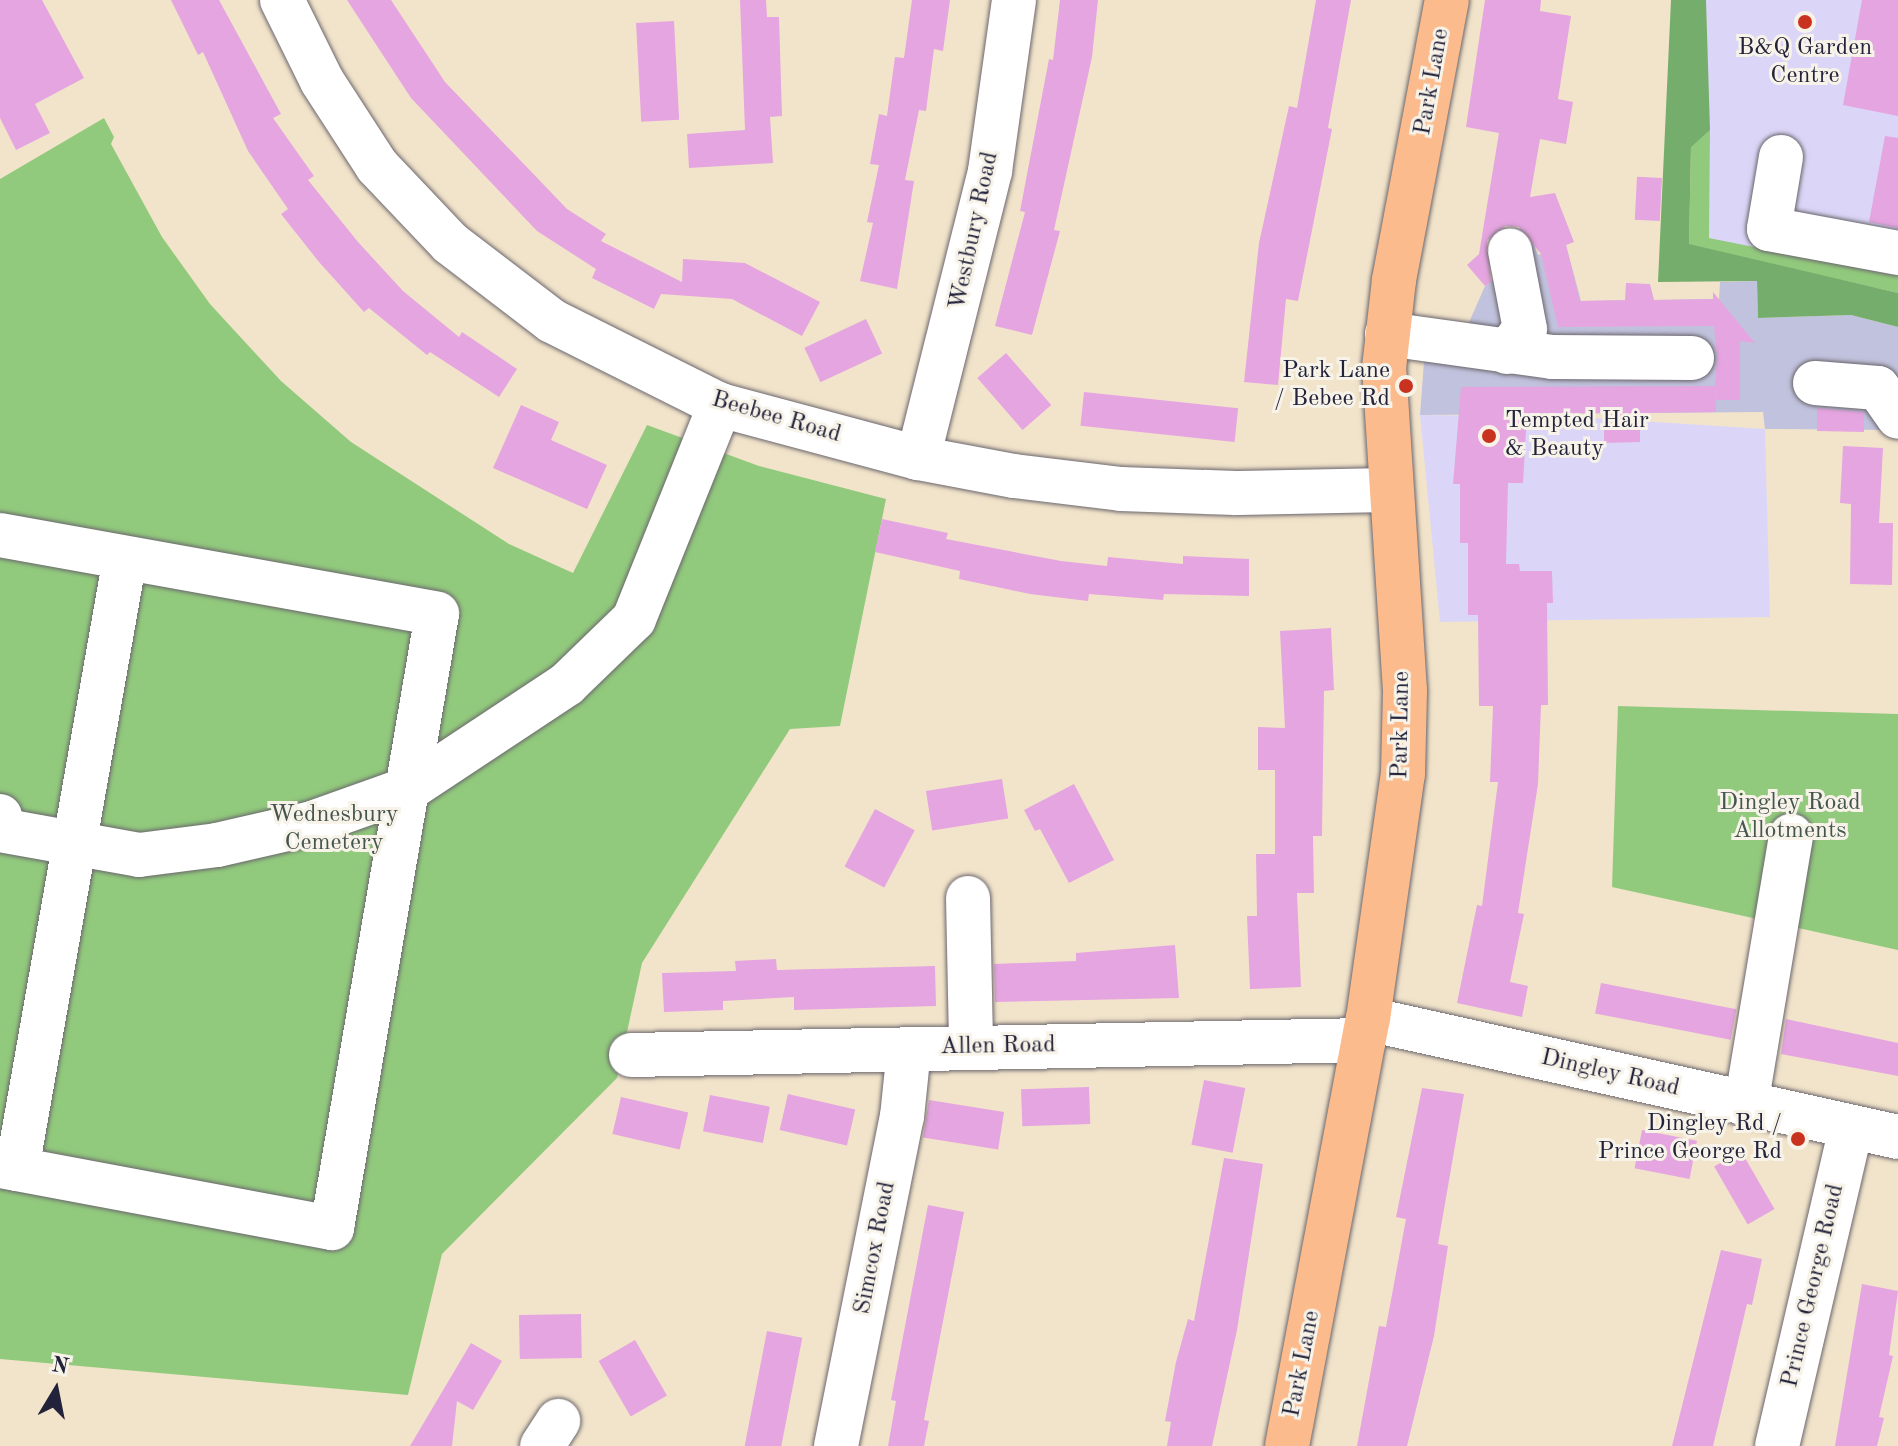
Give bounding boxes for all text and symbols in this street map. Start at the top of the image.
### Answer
marker: B&Q Garden Centre [1796,13,1814,31]
street label: Park Lane [1409,26,1457,138]
place label: B&Q Garden Centre [1738,35,1872,91]
street label: Westbury Road [944,149,1006,313]
place label: Park Lane / Bebee Rd [1274,358,1390,414]
marker: Park Lane / Bebee Rd [1397,377,1415,395]
street label: Beebee Road [708,386,844,450]
place label: Tempted Hair & Beauty [1505,408,1649,464]
marker: Tempted Hair & Beauty [1480,427,1498,445]
street label: Park Lane [1387,671,1417,779]
park label: Dingley Road Allotments [1719,790,1861,846]
park label: Wednesbury Cemetery [270,802,398,858]
street label: Allen Road [940,1032,1056,1062]
street label: Dingley Road [1538,1044,1682,1104]
place label: Dingley Rd / Prince George Rd [1598,1111,1782,1167]
marker: Dingley Rd / Prince George Rd [1789,1130,1807,1148]
street label: Simcox Road [849,1179,903,1317]
street label: Prince George Road [1777,1181,1851,1391]
street label: Park Lane [1279,1308,1327,1420]
north arrow [16,1350,96,1430]
text: N [50,1354,70,1379]

